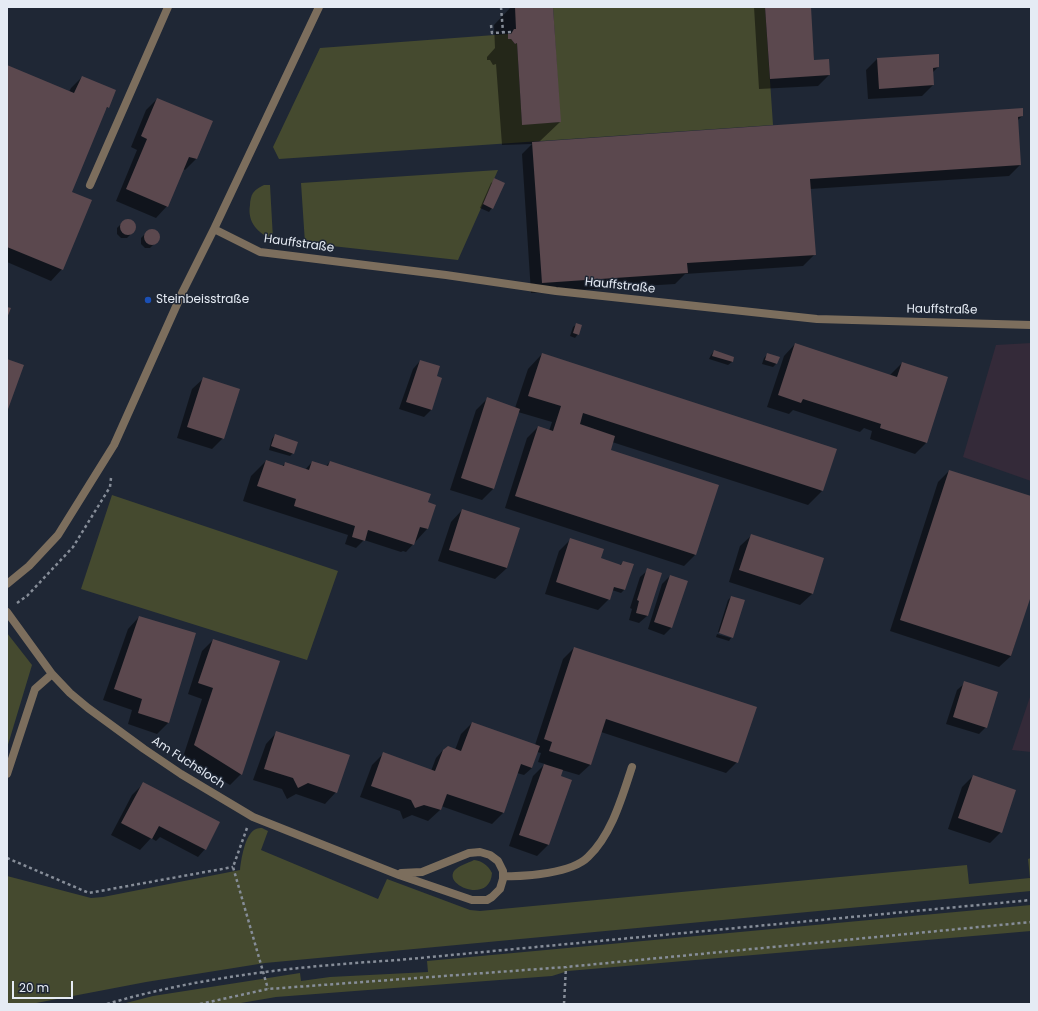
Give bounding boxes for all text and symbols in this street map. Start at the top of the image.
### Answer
street label: Hauffstraße [263,232,335,256]
street label: Hauffstraße [584,275,656,297]
place label: Steinbeisstraße [156,293,249,307]
marker: Steinbeisstraße [143,295,153,305]
street label: Hauffstraße [906,302,978,318]
street label: Am Fuchsloch [149,734,227,792]
scale bar [14,973,75,999]
text: 20 m [19,979,49,996]

